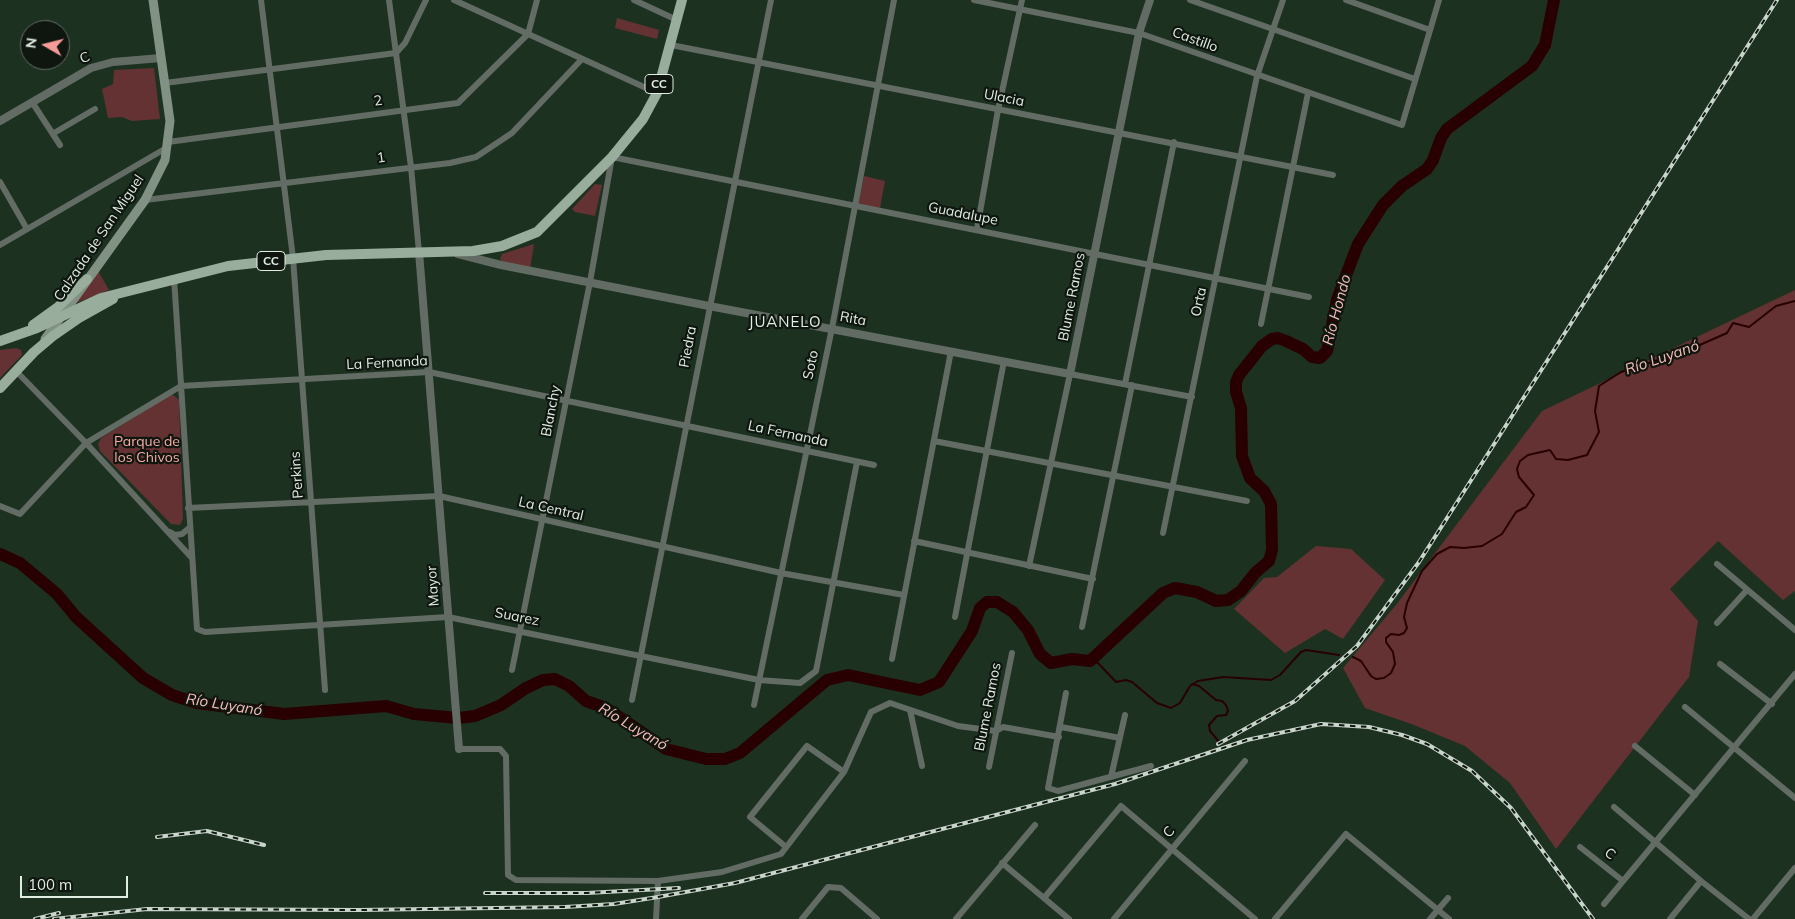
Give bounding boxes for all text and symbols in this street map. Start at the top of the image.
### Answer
north arrow [20,20,70,70]
street label: Castillo [1170,24,1220,56]
text: N [21,37,41,50]
street label: C [77,48,93,68]
road number: CC [645,74,673,94]
street label: Ulacia [982,86,1026,110]
street label: 2 [373,92,383,110]
street label: 1 [376,149,386,167]
street label: Calzada de San Miguel [50,172,148,304]
street label: Guadalupe [927,199,999,229]
street label: Blume Ramos [1055,251,1089,343]
road number: CC [257,252,285,270]
water label: Río Hondo [1319,272,1355,348]
street label: Orta [1188,286,1210,318]
street label: Rita [839,308,867,330]
district label: JUANELO [748,313,822,331]
street label: Piedra [676,325,700,369]
water label: Río Luyanó [1623,337,1701,379]
street label: Soto [800,349,822,381]
street label: La Fernanda [346,352,428,374]
street label: Blanchy [538,384,564,438]
street label: La Fernanda [746,417,830,451]
park label: Parque de los Chivos [114,434,180,467]
street label: Perkins [287,451,307,499]
street label: La Central [517,493,585,525]
street label: Mayor [423,565,443,607]
street label: Suarez [493,604,541,630]
street label: Blume Ramos [971,661,1005,753]
water label: Río Luyanó [184,690,264,720]
water label: Río Luyanó [595,699,671,755]
street label: C [1159,823,1179,841]
street label: C [1601,844,1619,864]
scale bar [22,866,130,898]
text: 100 m [28,875,72,894]

